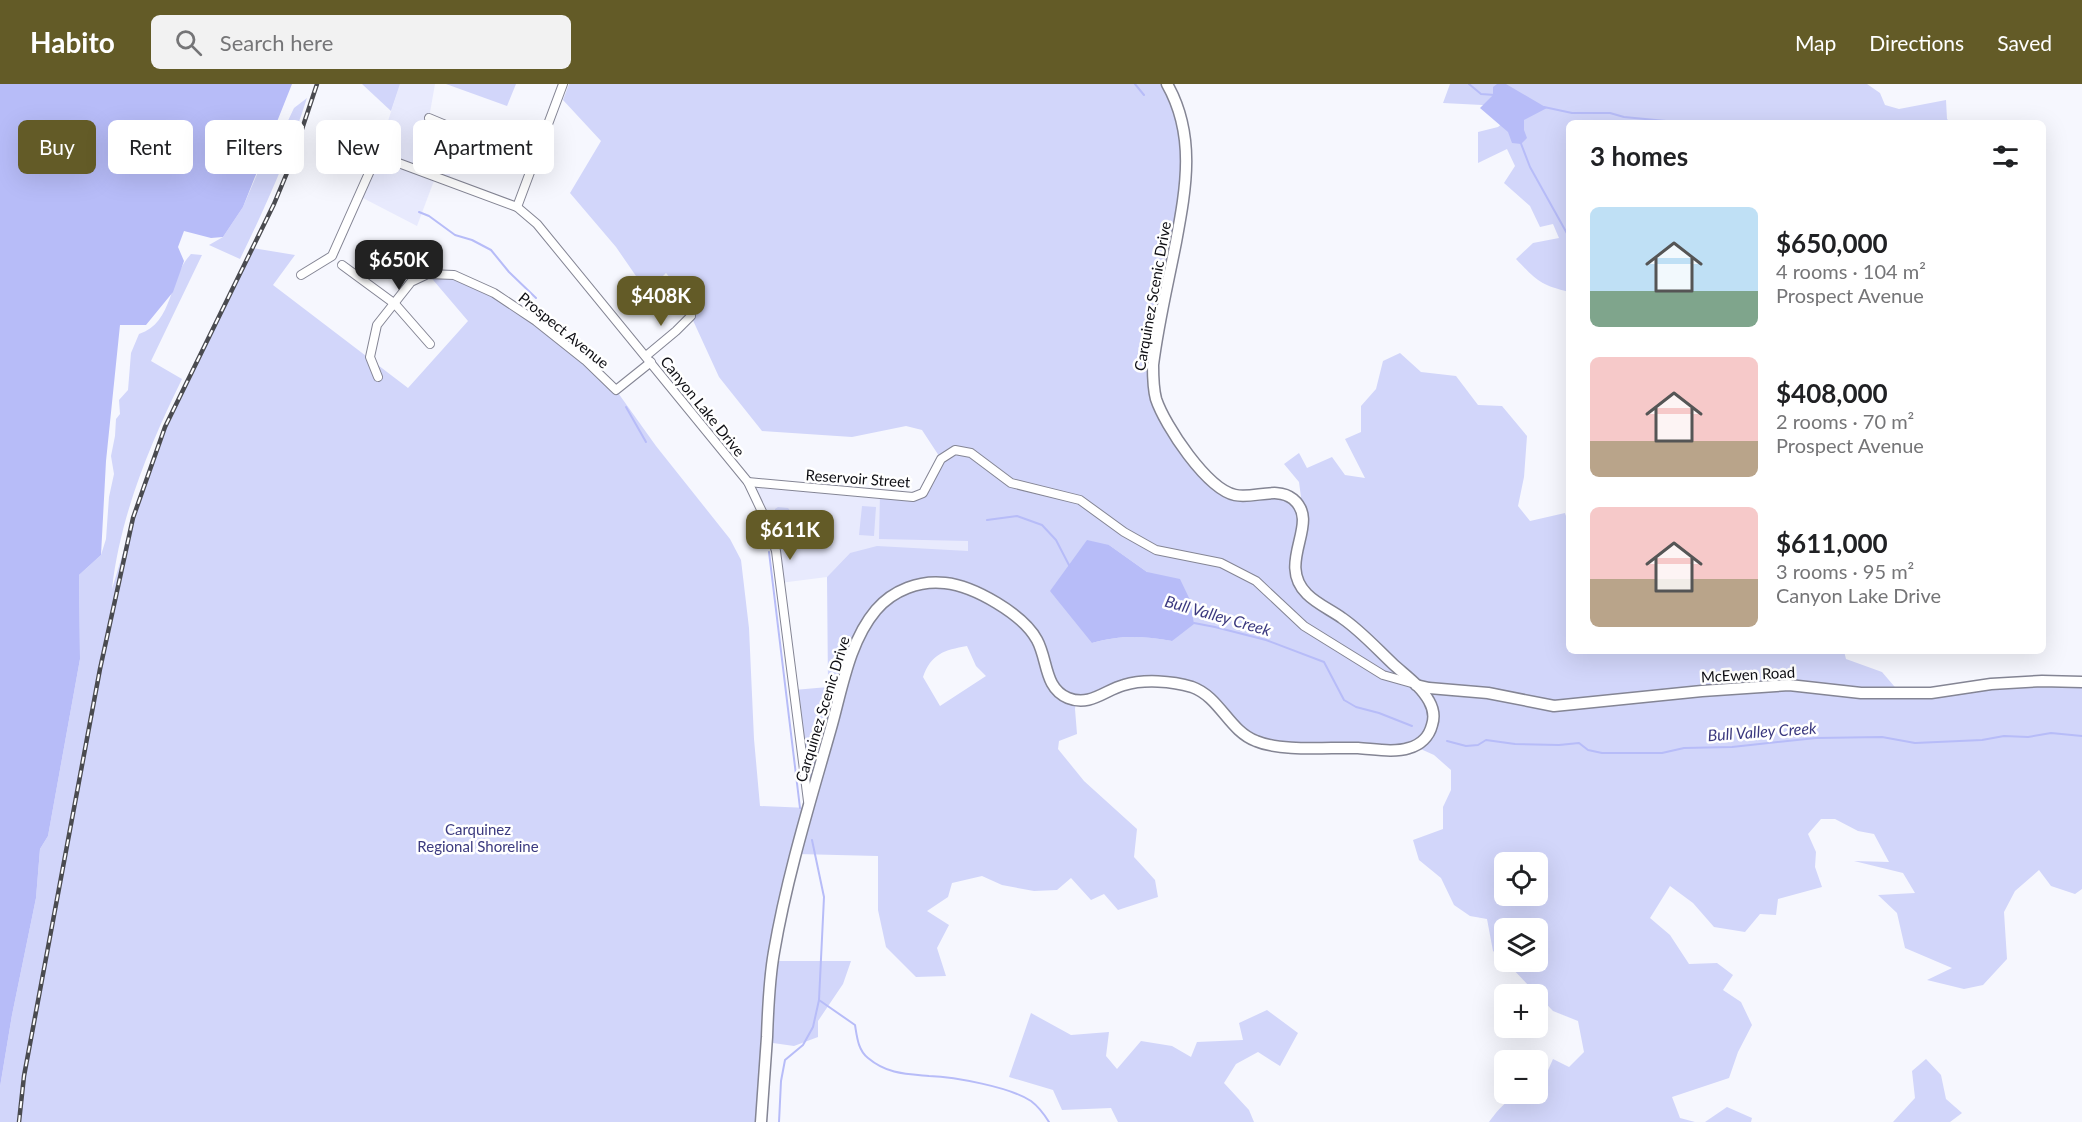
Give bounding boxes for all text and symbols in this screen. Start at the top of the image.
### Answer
search box [151,15,571,69]
text: Habito [30,25,115,59]
icon: search [172,26,205,59]
text: Search here [220,29,333,56]
text: Map [1795,30,1836,55]
text: Directions [1869,30,1964,55]
text: Saved [1997,30,2052,55]
chip: Buy [18,120,96,174]
chip: Rent [108,120,193,174]
chip: Filters [205,120,304,174]
chip: New [316,120,401,174]
chip: Apartment [413,120,554,174]
text: 3 homes [1590,140,1688,172]
icon: filters [1989,140,2022,173]
street label: Carquinez Scenic Drive [1130,220,1174,372]
text: $650,000 [1776,227,1888,259]
icon: home [1638,231,1710,303]
pin: $650K [357,240,441,291]
text: $650K [369,247,429,271]
text: 4 rooms · 104 m² [1776,259,1926,283]
pin: $408K [619,276,703,327]
text: $408K [631,283,691,307]
text: Prospect Avenue [1776,283,1924,307]
street label: Prospect Avenue [515,288,613,372]
street label: Canyon Lake Drive [657,352,749,460]
text: $408,000 [1776,377,1888,409]
icon: home [1638,381,1710,453]
text: 2 rooms · 70 m² [1776,409,1914,433]
text: Prospect Avenue [1776,433,1924,457]
street label: Reservoir Street [805,465,912,491]
pin: $611K [748,510,832,561]
text: $611K [760,517,820,541]
text: $611,000 [1776,527,1888,559]
icon: home [1638,531,1710,603]
text: 3 rooms · 95 m² [1776,559,1914,583]
text: Canyon Lake Drive [1776,583,1941,607]
water label: Bull Valley Creek [1163,591,1273,639]
street label: Carquinez Scenic Drive [791,634,853,784]
street label: McEwen Road [1700,663,1796,685]
water label: Bull Valley Creek [1707,718,1818,744]
park label: Carquinez Regional Shoreline [417,820,539,855]
map controls [1494,852,1548,1104]
button: locate [1494,852,1548,906]
button: layers [1494,918,1548,972]
button: + [1494,984,1548,1038]
button: − [1494,1050,1548,1104]

